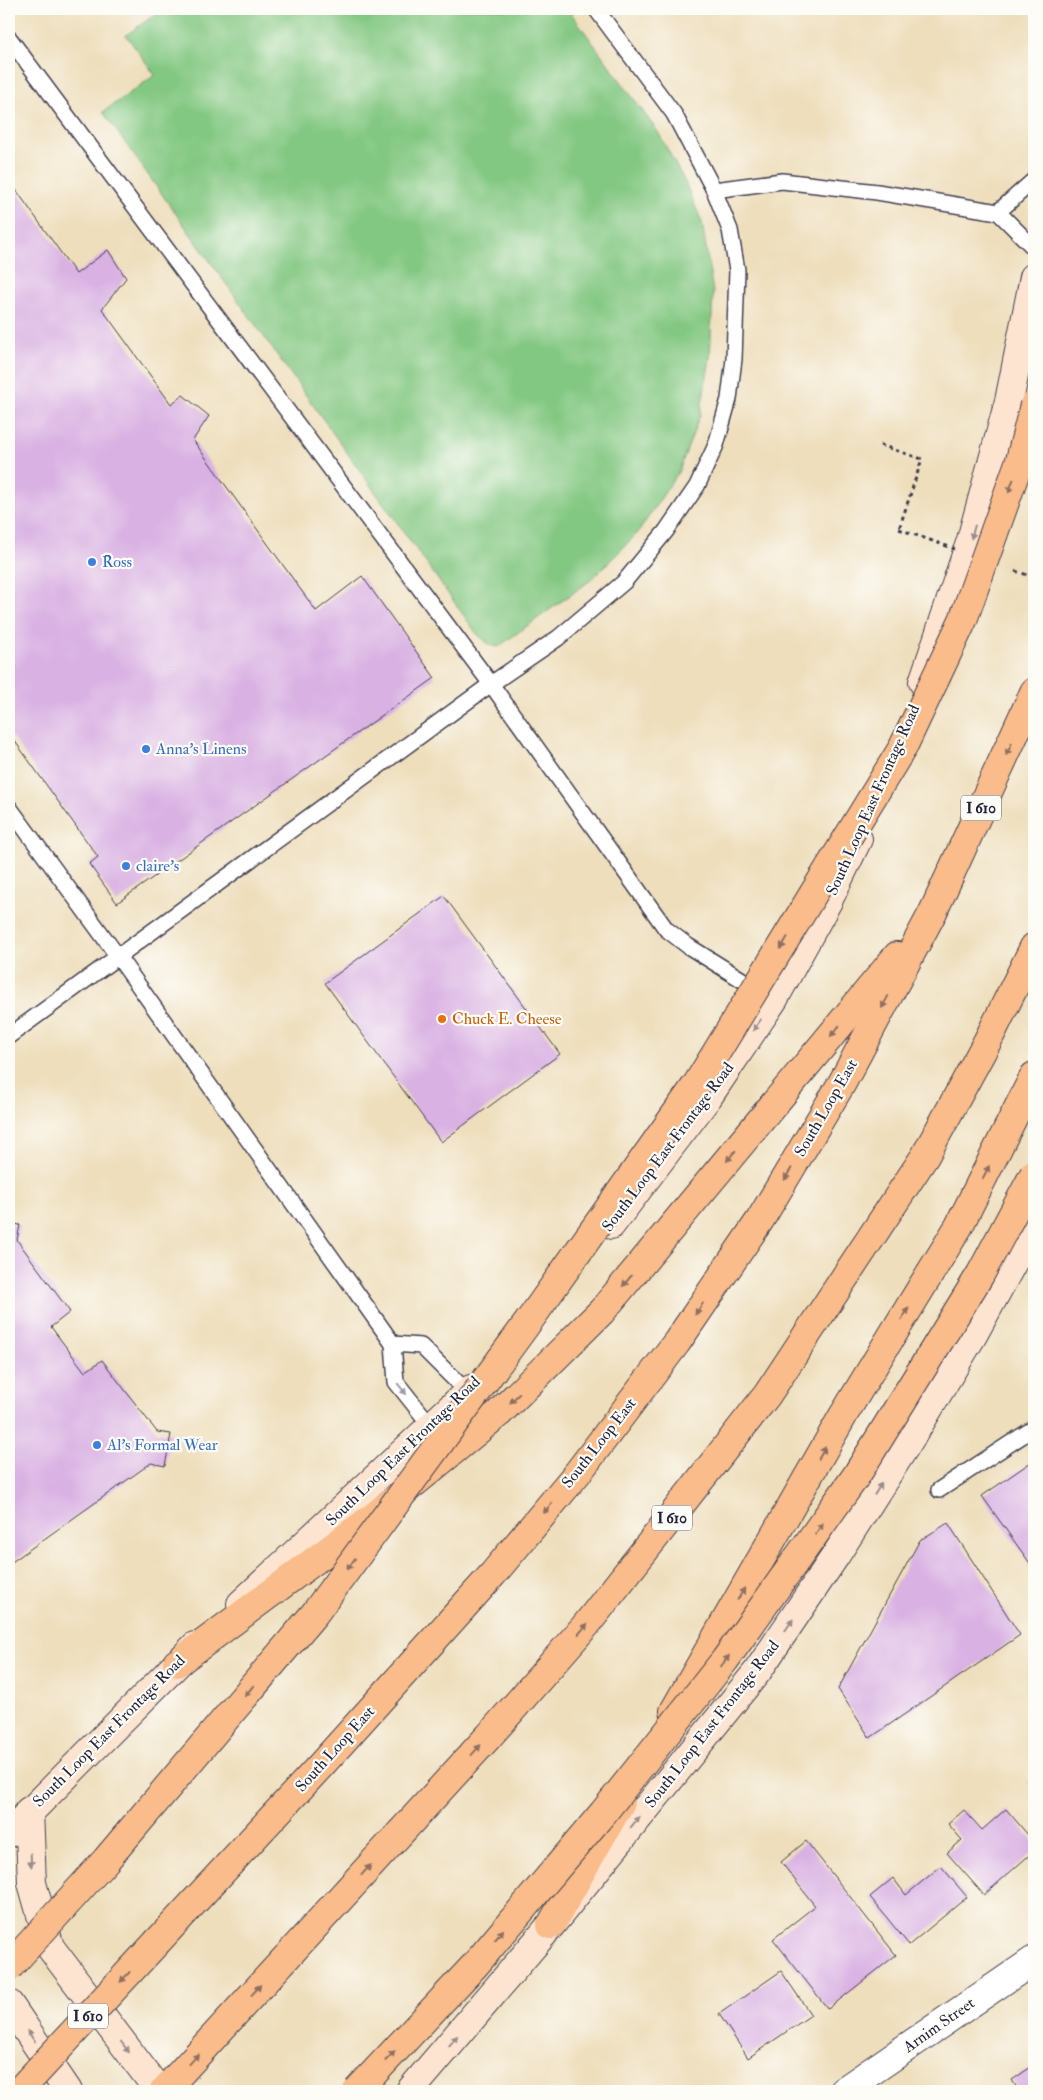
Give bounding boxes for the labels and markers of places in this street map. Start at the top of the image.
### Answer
place label: Ross [102,552,132,572]
marker: Ross [86,556,98,568]
place label: Anna's Linens [155,739,246,759]
marker: Anna's Linens [140,743,152,755]
place label: claire's [136,856,179,876]
marker: claire's [120,860,132,872]
place label: Chuck E. Cheese [452,1009,562,1029]
marker: Chuck E. Cheese [436,1013,448,1025]
place label: Al's Formal Wear [106,1435,218,1455]
marker: Al's Formal Wear [91,1439,103,1451]

